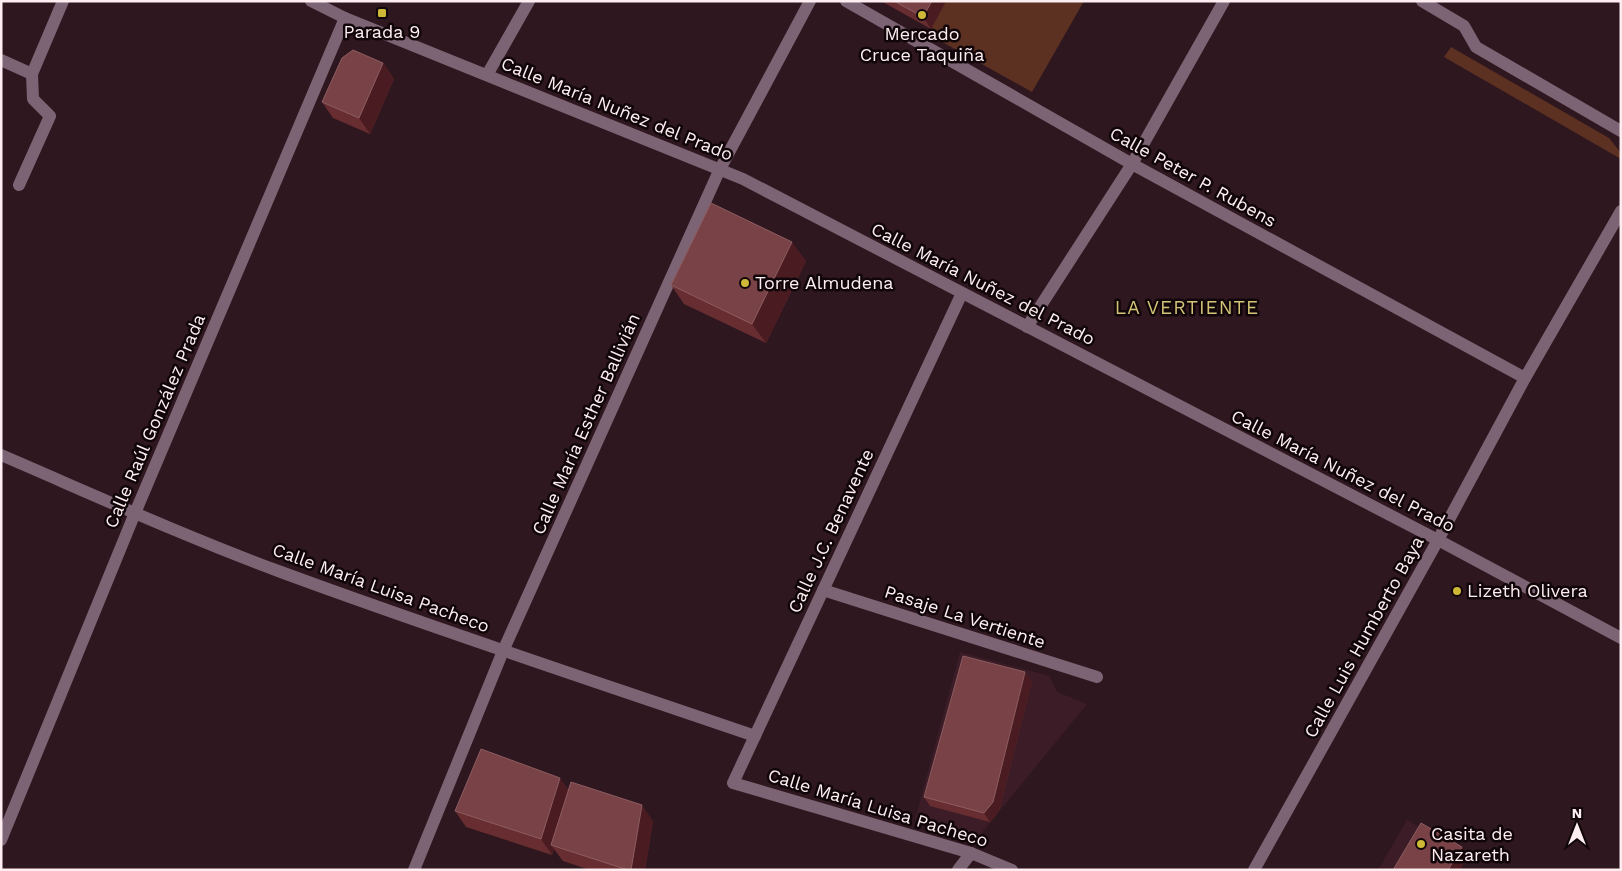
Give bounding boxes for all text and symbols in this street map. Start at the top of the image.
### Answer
marker: Parada 9 [376,7,388,19]
marker: Mercado Cruce Taquiña [916,9,928,21]
place label: Parada 9 [344,21,420,42]
place label: Mercado Cruce Taquiña [860,23,984,65]
street label: Calle María Nuñez del Prado [498,52,736,165]
street label: Calle Peter P. Rubens [1106,122,1280,231]
street label: Calle María Nuñez del Prado [868,218,1099,349]
place label: Torre Almudena [755,272,894,293]
marker: Torre Almudena [739,277,751,289]
district label: LA VERTIENTE [1115,296,1259,319]
street label: Calle María Esther Ballivián [527,310,644,538]
street label: Calle Raúl González Prada [100,311,209,531]
street label: Calle María Nuñez del Prado [1228,405,1459,536]
street label: Calle J.C. Benavente [783,445,878,616]
street label: Calle Luis Humberto Baya [1299,532,1428,741]
street label: Calle María Luisa Pacheco [270,538,492,637]
place label: Lizeth Olivera [1467,580,1588,601]
street label: Pasaje La Vertiente [882,581,1048,652]
marker: Lizeth Olivera [1451,585,1463,597]
street label: Calle María Luisa Pacheco [766,764,991,851]
north arrow [1552,801,1602,851]
text: N [1572,805,1582,821]
place label: Casita de Nazareth [1431,823,1513,865]
marker: Casita de Nazareth [1415,838,1427,850]

